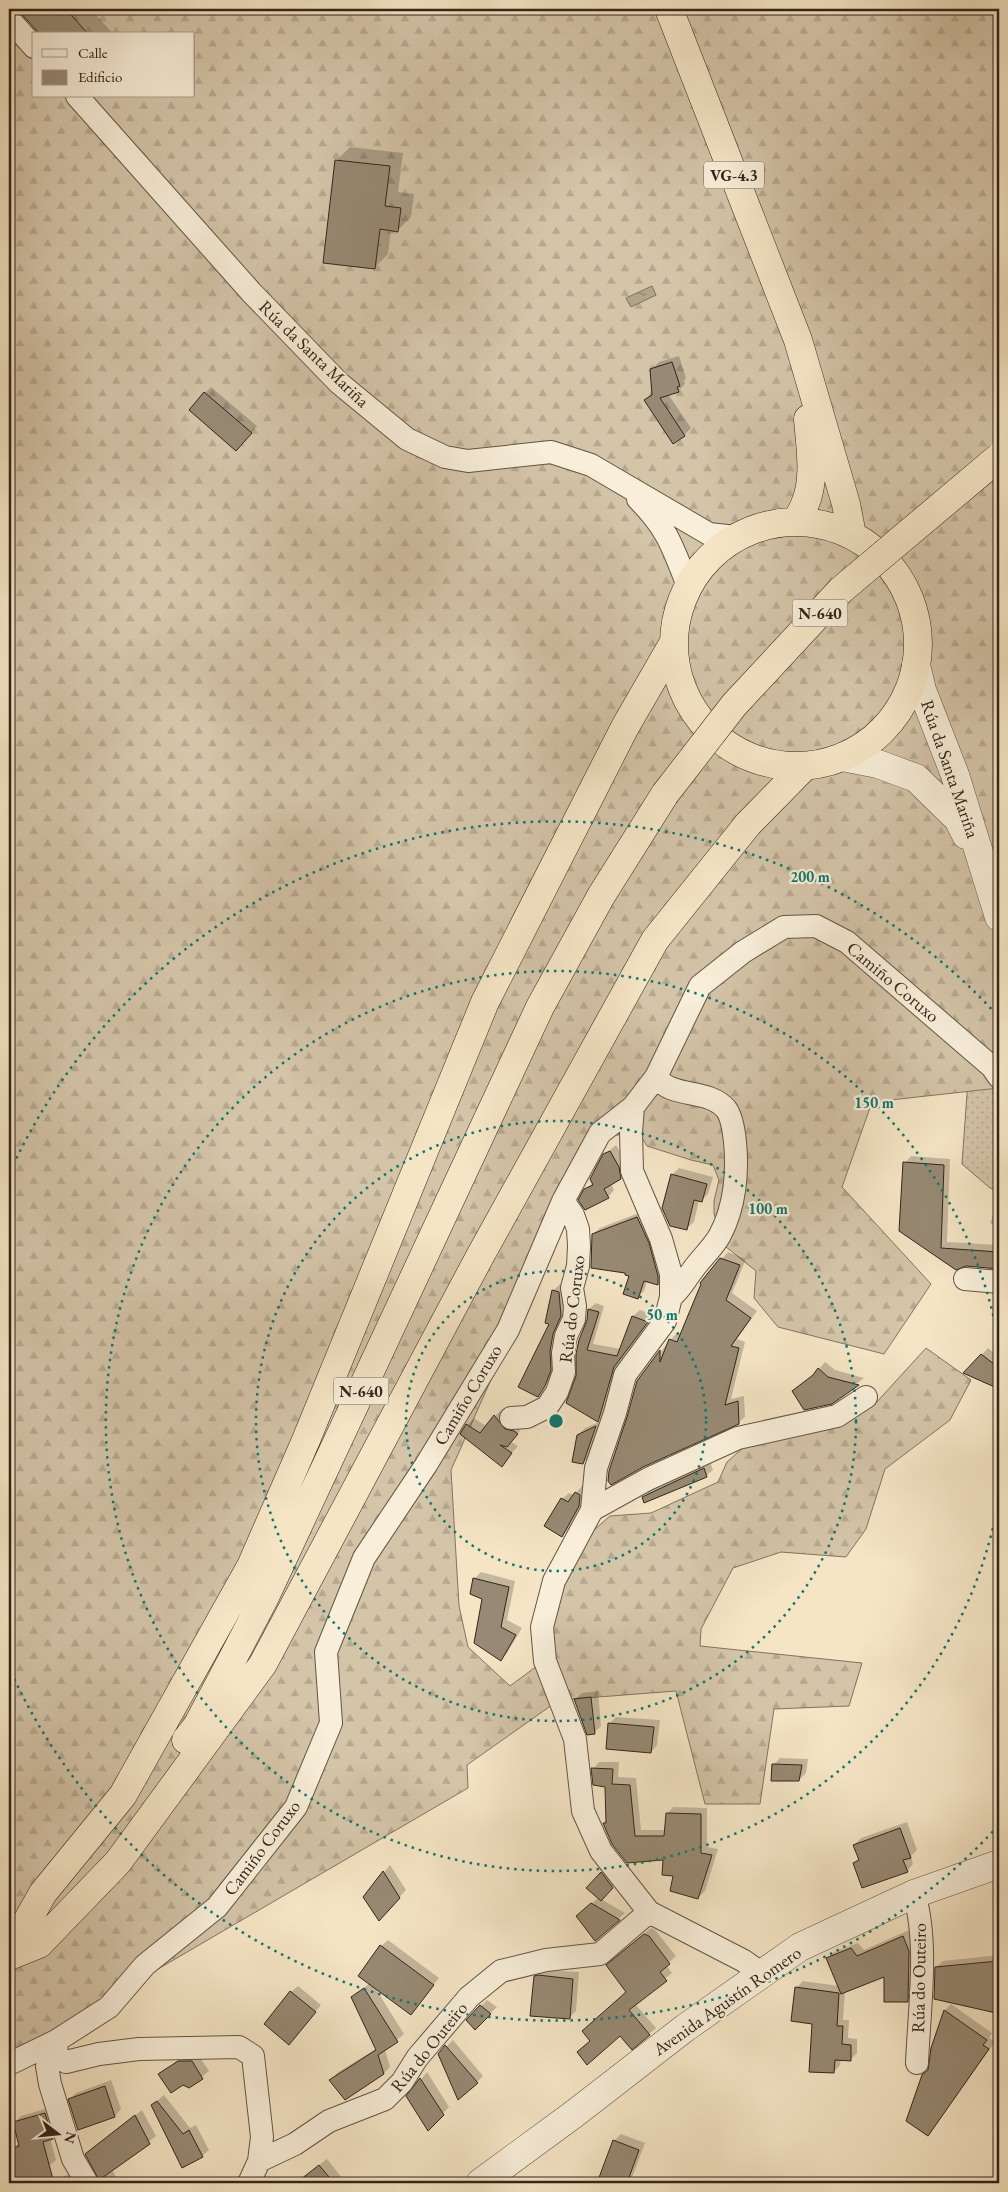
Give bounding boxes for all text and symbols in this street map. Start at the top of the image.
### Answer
legend [32,32,195,98]
text: Calle [78,43,108,62]
text: Edificio [78,67,122,86]
road number: VG-4.3 [704,162,764,188]
street label: Rúa da Santa Mariña [254,295,375,413]
road number: N-640 [792,600,848,626]
street label: Rúa da Santa Mariña [916,697,985,842]
text: 200 m [790,867,830,886]
street label: Camiño Coruxo [842,936,944,1027]
text: 150 m [854,1093,894,1112]
text: 100 m [748,1199,788,1218]
street label: Rúa do Coruxo [554,1254,590,1364]
text: 50 m [646,1305,678,1324]
street label: Camiño Coruxo [428,1340,507,1449]
road number: N-640 [334,1378,388,1404]
centre of rings [547,1412,565,1430]
street label: Camiño Coruxo [218,1795,305,1900]
street label: Rúa do Outeiro [906,1923,931,2033]
street label: Avenida Agustín Romero [647,1941,805,2061]
street label: Rúa do Outeiro [385,1997,472,2097]
north arrow [32,2110,82,2160]
text: N [60,2130,81,2146]

